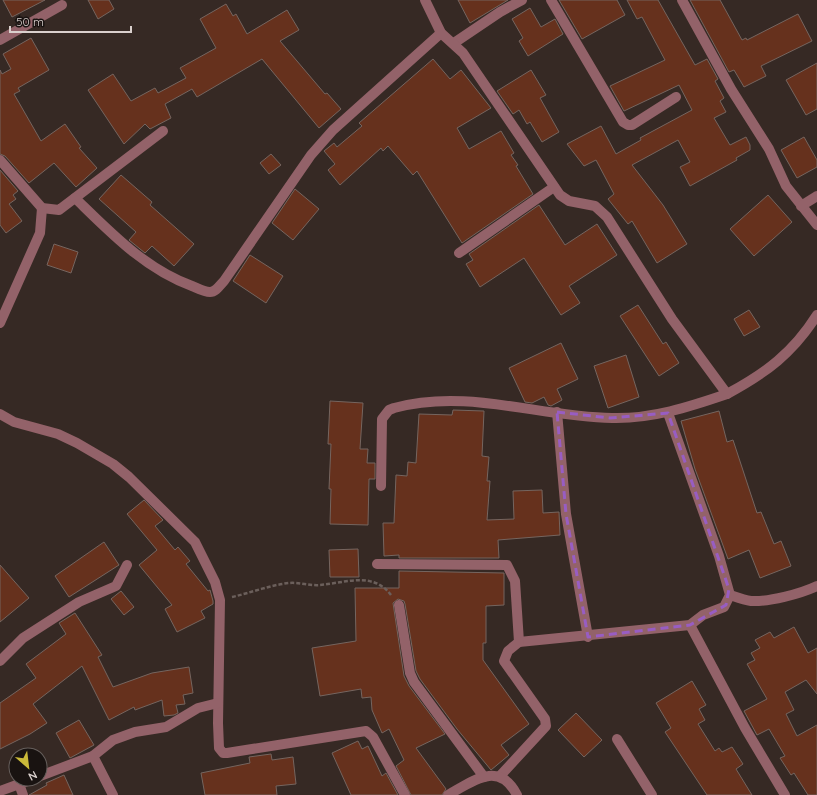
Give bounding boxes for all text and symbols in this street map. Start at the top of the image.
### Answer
scale bar [10,8,131,34]
text: 50 m [16,14,44,29]
north arrow [8,747,48,787]
text: N [26,768,40,784]

